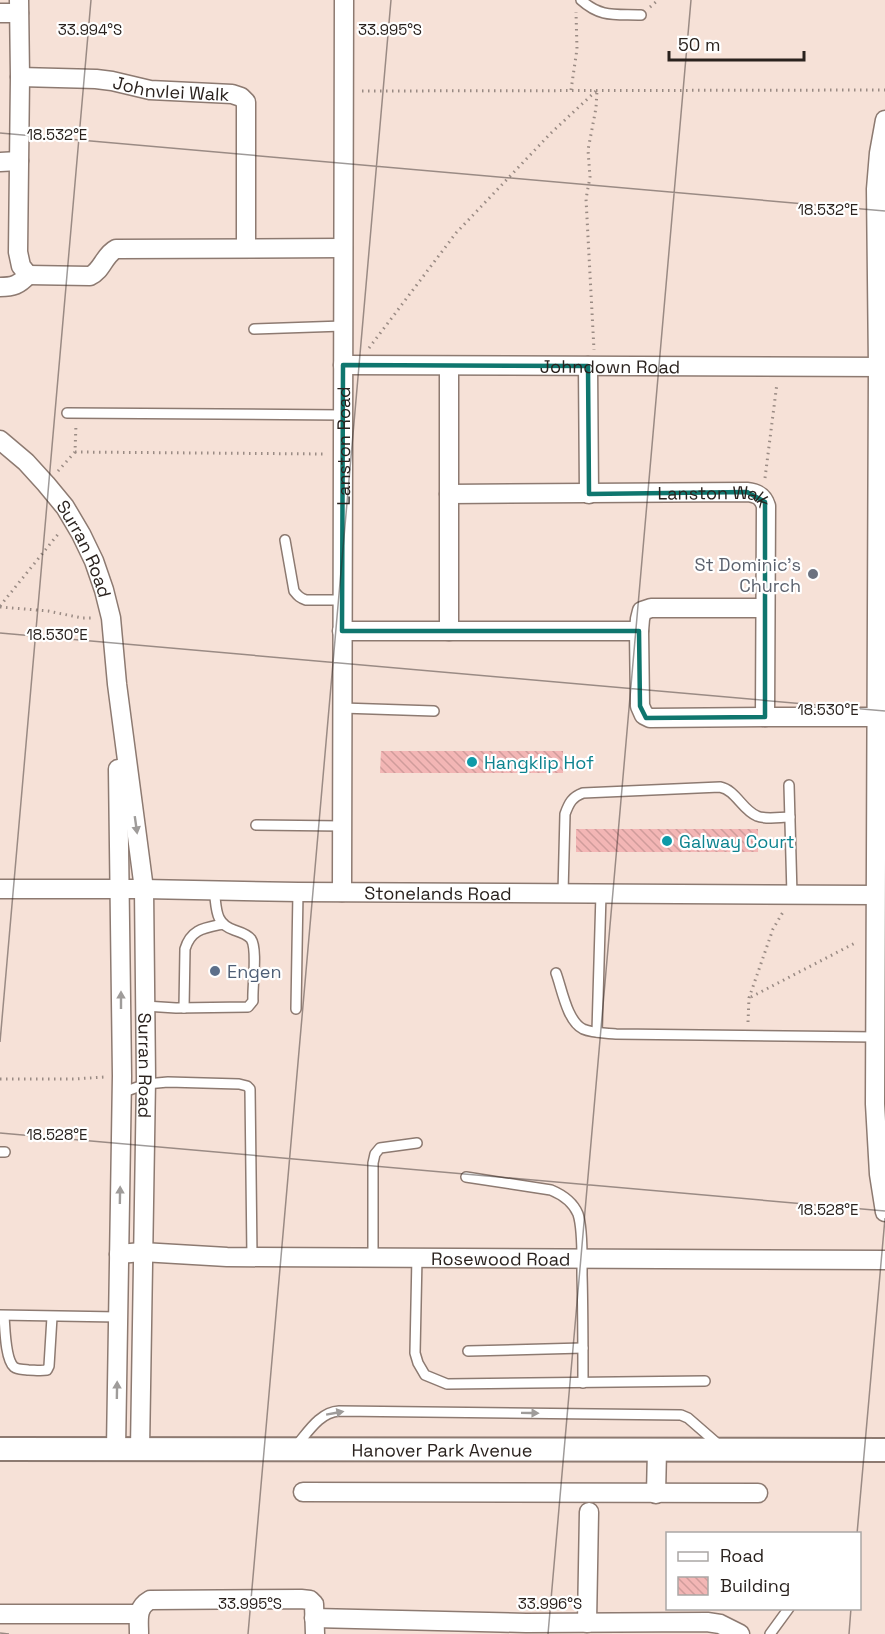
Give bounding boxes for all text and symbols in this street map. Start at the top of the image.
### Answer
text: 33.994°S [58,20,122,39]
text: 33.995°S [358,20,422,39]
scale bar [669,24,804,62]
text: 50 m [678,33,720,56]
street label: Johnvlei Walk [111,70,230,105]
text: 18.532°E [27,125,87,144]
text: 18.532°E [798,200,858,219]
street label: Johndown Road [540,354,680,378]
street label: Lanston Road [331,386,355,506]
street label: Lanston Walk [657,480,777,511]
street label: Surran Road [52,495,117,600]
place label: St Dominic's Church [695,553,801,597]
marker: St Dominic's Church [806,567,820,581]
text: 18.530°E [26,625,88,644]
text: 18.530°E [797,700,859,719]
place label: Hangklip Hof [484,751,594,774]
marker: Hangklip Hof [465,755,479,769]
one-way arrow [131,815,141,834]
place label: Galway Court [679,830,794,853]
marker: Galway Court [660,834,674,848]
street label: Stonelands Road [364,881,512,905]
place label: Engen [227,960,281,983]
marker: Engen [208,964,222,978]
one-way arrow [116,991,126,1010]
street label: Surran Road [134,1013,158,1118]
text: 18.528°E [27,1125,87,1144]
one-way arrow [115,1186,124,1205]
text: 18.528°E [798,1200,858,1219]
street label: Rosewood Road [431,1246,571,1270]
one-way arrow [112,1381,121,1400]
one-way arrow [326,1408,345,1417]
one-way arrow [521,1408,540,1418]
street label: Hanover Park Avenue [352,1438,532,1461]
legend [666,1532,861,1610]
text: Road [720,1544,764,1567]
text: Building [720,1574,790,1597]
text: 33.995°S [218,1594,282,1613]
text: 33.996°S [518,1594,582,1613]

